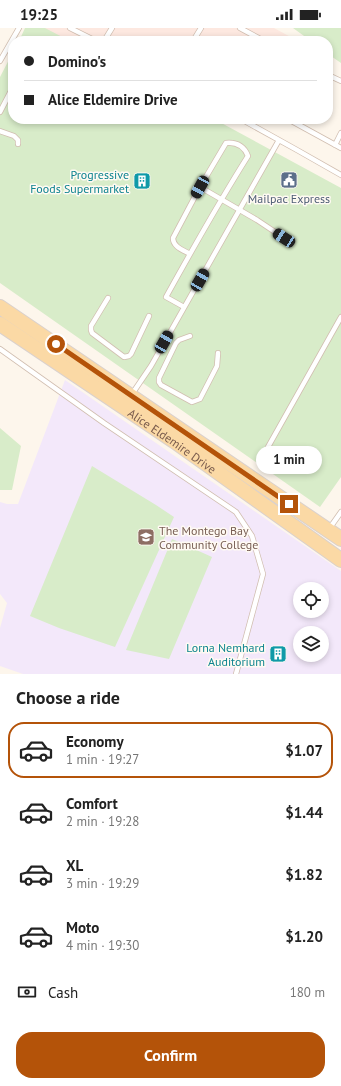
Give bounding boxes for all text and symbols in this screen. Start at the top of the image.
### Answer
text: 19:25 [20,5,58,24]
text: Domino's [48,52,106,71]
text: Alice Eldemire Drive [48,90,178,109]
place label: Progressive Foods Supermarket [30,167,129,196]
public building icon: Mailpac Express [279,170,299,190]
building icon: Progressive Foods Supermarket [132,171,152,191]
car [189,174,211,200]
place label: Mailpac Express [248,191,330,206]
car [271,226,297,250]
car [189,267,211,293]
car [153,329,175,355]
route start [47,335,65,353]
street label: Alice Eldemire Drive [125,405,219,476]
callout: 1 min [256,446,322,474]
text: 1 min [273,451,305,468]
route end [280,495,298,513]
place label: The Montego Bay Community College [159,523,258,552]
school or university icon: The Montego Bay Community College [136,527,156,547]
map controls [293,582,329,662]
button: locate [293,582,329,618]
button: layers [293,626,329,662]
place label: Lorna Nemhard Auditorium [186,640,265,669]
building icon: Lorna Nemhard Auditorium [268,644,288,664]
text: Choose a ride [16,686,120,709]
icon: car [18,732,54,768]
text: Economy [66,732,124,751]
text: $1.07 [285,741,323,760]
text: 1 min · 19:27 [66,751,139,768]
icon: car [18,794,54,830]
text: Comfort [66,794,118,813]
text: $1.44 [285,803,323,822]
text: 2 min · 19:28 [66,813,139,830]
icon: car [18,856,54,892]
text: XL [66,856,83,875]
text: $1.82 [285,865,323,884]
text: 3 min · 19:29 [66,875,139,892]
icon: car [18,918,54,954]
text: Moto [66,918,99,937]
text: $1.20 [285,927,323,946]
text: 4 min · 19:30 [66,937,139,954]
icon: cash [16,981,38,1003]
text: Cash [48,983,78,1002]
text: 180 m [290,984,325,1001]
button: Confirm [16,1032,325,1078]

